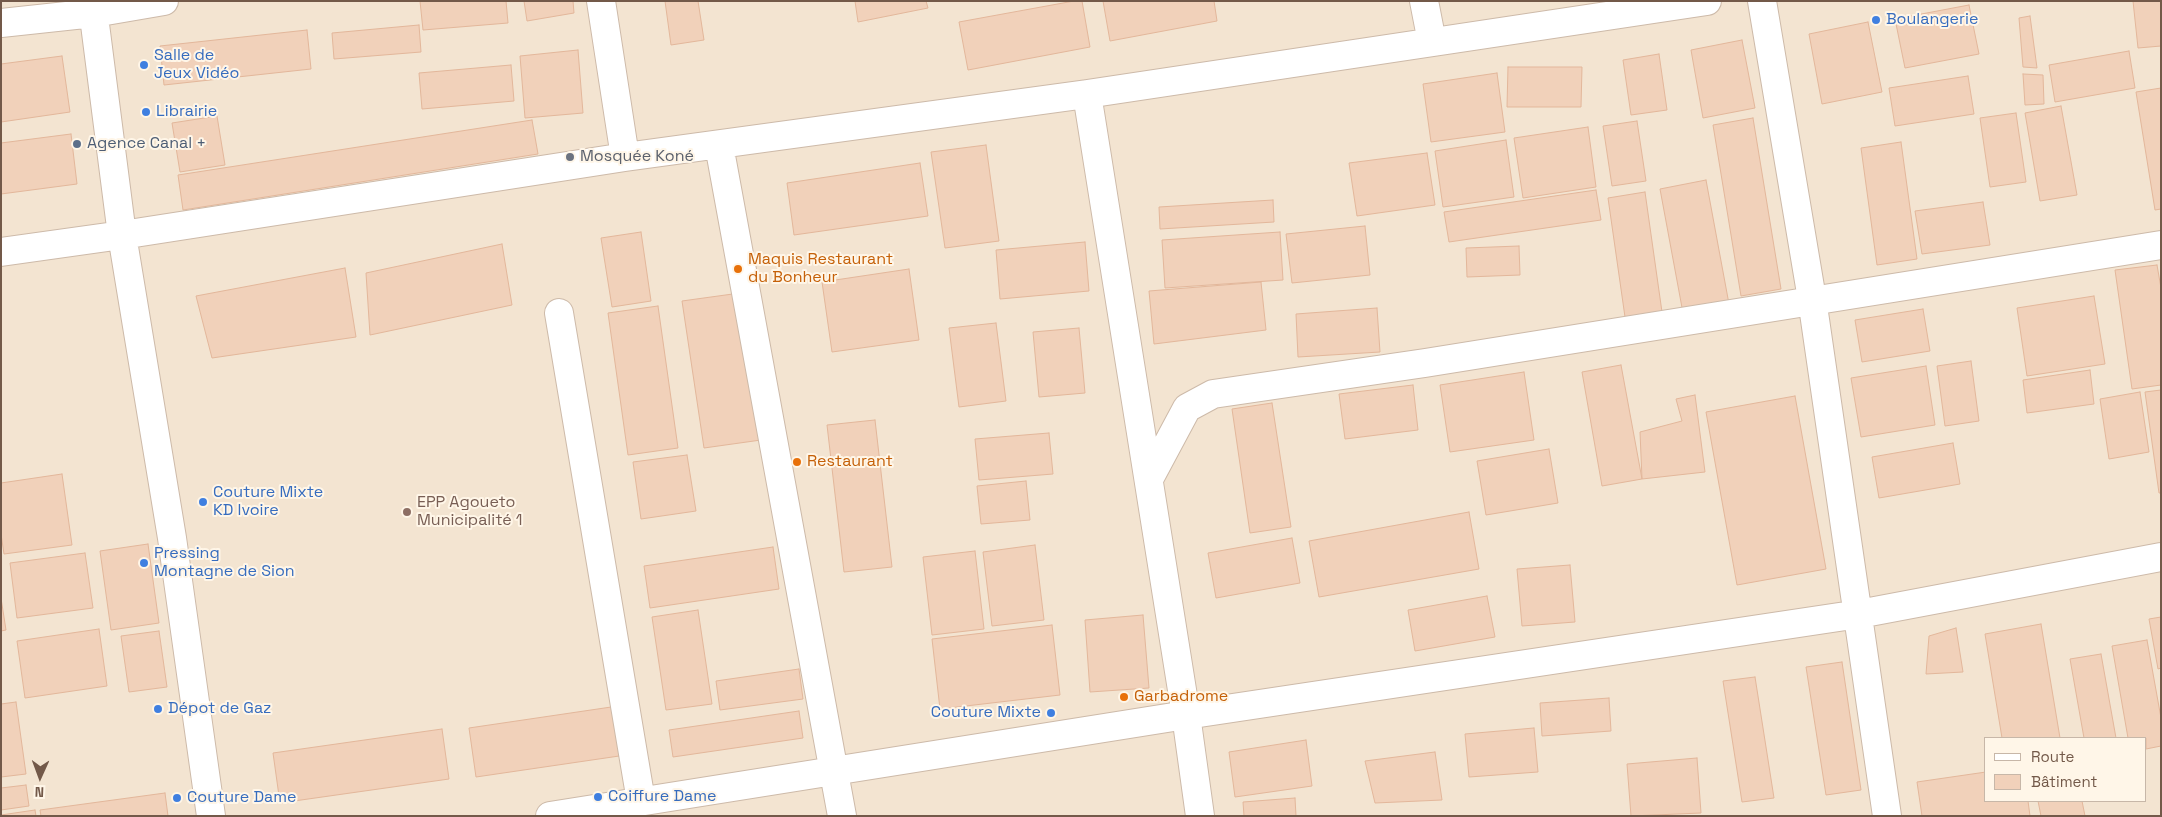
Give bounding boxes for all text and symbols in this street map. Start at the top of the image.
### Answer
place label: Boulangerie [1886,10,1978,30]
marker: Boulangerie [1870,14,1882,26]
place label: Salle de Jeux Vidéo [154,46,239,84]
marker: Salle de Jeux Vidéo [138,59,150,71]
place label: Librairie [156,102,217,122]
marker: Librairie [140,106,152,118]
place label: Agence Canal + [87,134,206,154]
marker: Agence Canal + [71,138,83,150]
place label: Mosquée Koné [580,147,694,167]
marker: Mosquée Koné [564,151,576,163]
place label: Maquis Restaurant du Bonheur [748,250,893,288]
marker: Maquis Restaurant du Bonheur [732,263,744,275]
place label: Restaurant [807,452,893,472]
marker: Restaurant [791,456,803,468]
place label: Couture Mixte KD Ivoire [213,483,323,521]
place label: EPP Agoueto Municipalité 1 [417,493,523,531]
marker: Couture Mixte KD Ivoire [197,496,209,508]
marker: EPP Agoueto Municipalité 1 [401,506,413,518]
place label: Pressing Montagne de Sion [154,544,295,582]
marker: Pressing Montagne de Sion [138,557,150,569]
place label: Garbadrome [1134,687,1228,707]
marker: Garbadrome [1118,691,1130,703]
place label: Dépot de Gaz [168,699,271,719]
marker: Dépot de Gaz [152,703,164,715]
place label: Couture Mixte [931,703,1041,723]
marker: Couture Mixte [1045,707,1057,719]
legend [1984,737,2147,802]
text: Route [2031,747,2074,766]
north arrow [15,752,65,802]
text: Bâtiment [2031,772,2097,791]
text: N [34,783,44,801]
place label: Coiffure Dame [608,787,716,807]
place label: Couture Dame [187,788,296,808]
marker: Coiffure Dame [592,791,604,803]
marker: Couture Dame [171,792,183,804]

